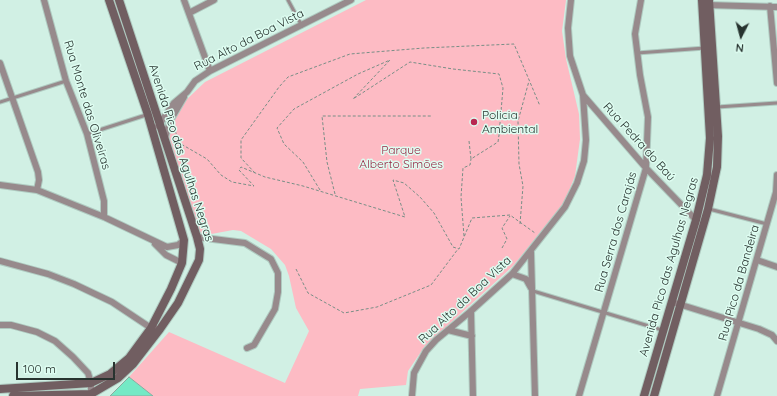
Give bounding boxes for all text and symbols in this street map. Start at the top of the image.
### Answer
street label: Rua Alto da Boa Vista [192,6,306,74]
north arrow [721,16,761,56]
street label: Rua Monte das Oliveiras [60,39,114,171]
text: N [735,41,745,55]
street label: Avenida Pico das Agulhas Negras [145,62,217,244]
street label: Rua Pedra do Baú [600,100,678,184]
place label: Policia Ambiental [482,108,538,136]
marker: Policia Ambiental [469,117,479,127]
park label: Parque Alberto Simões [359,143,443,171]
street label: Rua Serra dos Carajás [592,170,640,294]
street label: Avenida Pico das Agulhas Negras [636,176,702,358]
street label: Rua Pico da Bandeira [716,223,762,343]
street label: Rua Alto da Boa Vista [416,253,514,347]
scale bar [18,354,117,380]
text: 100 m [23,361,56,376]

